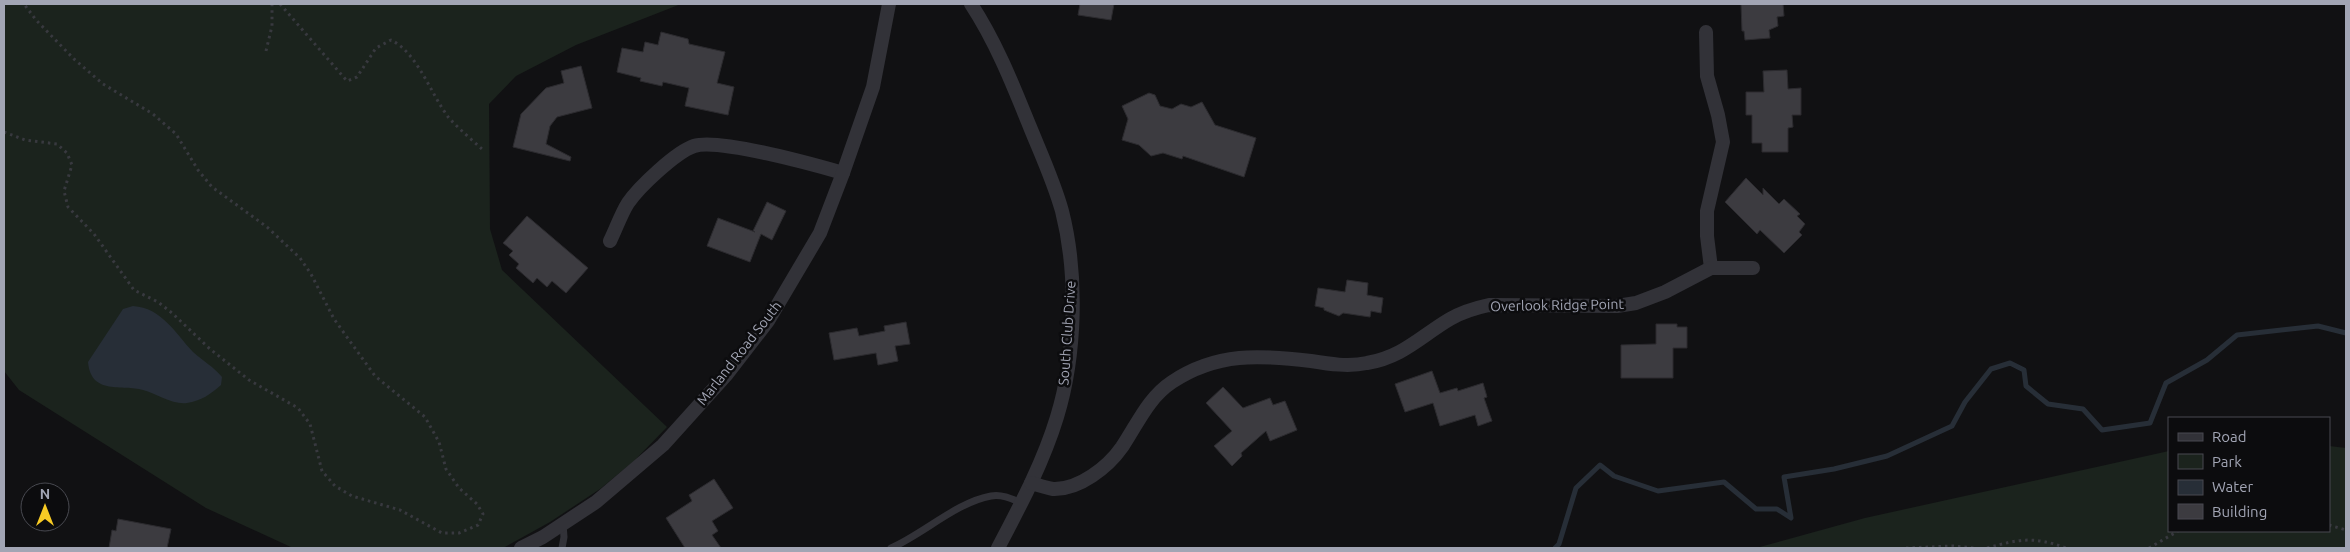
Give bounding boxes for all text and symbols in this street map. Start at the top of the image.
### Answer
street label: South Club Drive [1055,280,1079,386]
street label: Overlook Ridge Point [1490,296,1624,314]
street label: Marland Road South [693,298,785,408]
legend [2168,417,2330,532]
text: Road [2212,428,2247,445]
text: Park [2212,453,2242,470]
text: Water [2212,478,2253,495]
north arrow [20,482,70,532]
text: N [40,486,50,502]
text: Building [2212,503,2267,520]

